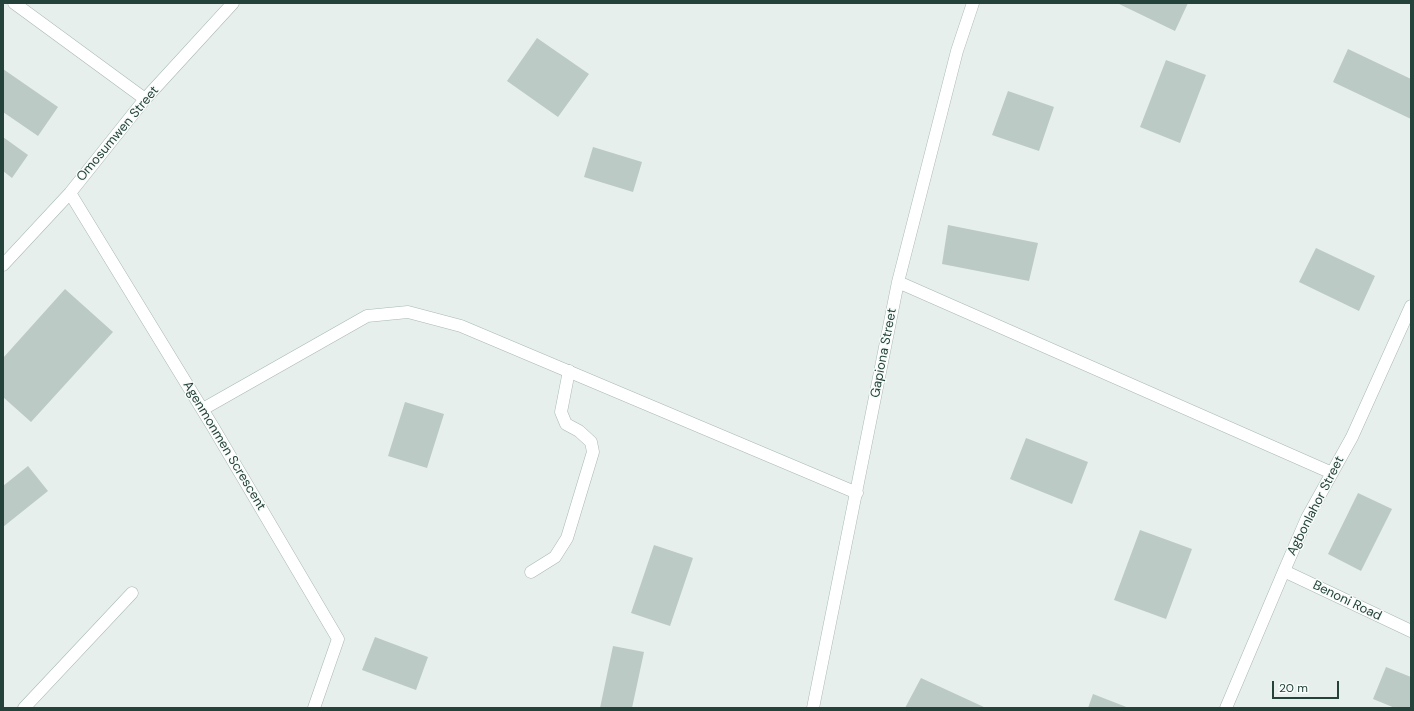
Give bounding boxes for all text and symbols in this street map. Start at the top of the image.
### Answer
street label: Omosumwen Street [74,83,162,185]
street label: Gapiona Street [868,307,900,399]
street label: Agenmonmen Screscent [179,379,269,513]
street label: Agbonlahor Street [1284,454,1348,558]
street label: Benoni Road [1310,578,1384,624]
scale bar [1274,673,1341,699]
text: 20 m [1279,680,1308,696]

